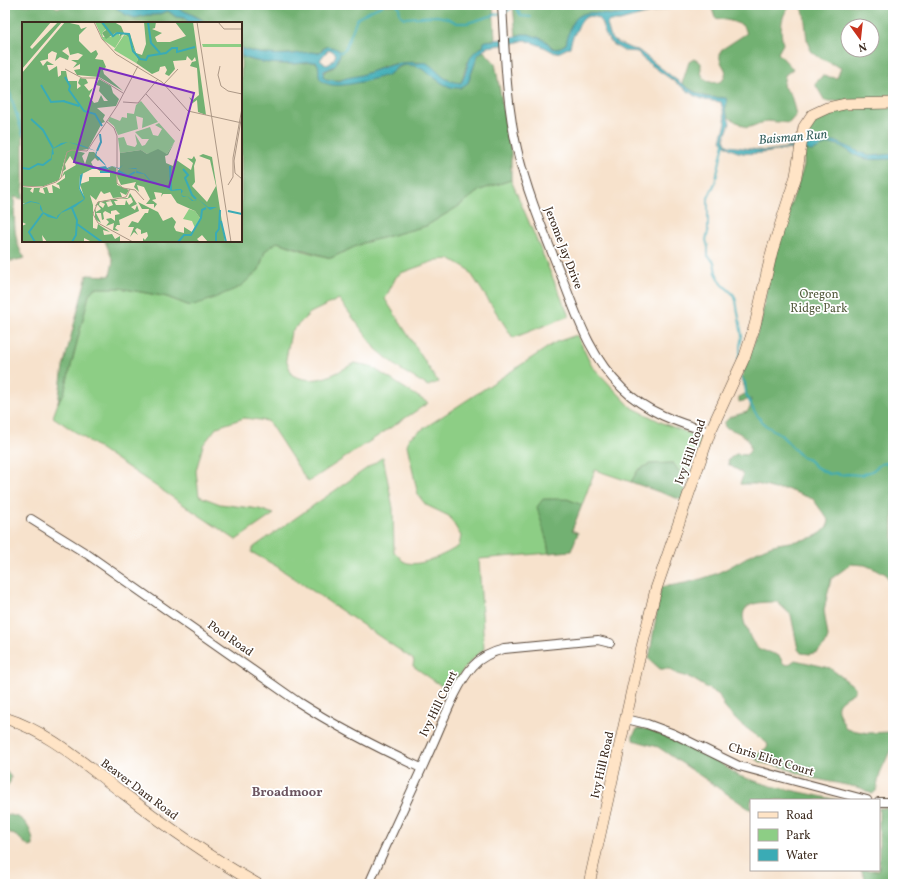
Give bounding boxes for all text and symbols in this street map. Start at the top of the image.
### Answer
north arrow [840,18,880,58]
inset map [22,22,242,242]
text: N [856,38,868,54]
water label: Baisman Run [758,126,828,150]
street label: Jerome Jay Drive [540,204,586,292]
park label: Oregon Ridge Park [790,287,848,317]
street label: Ivy Hill Road [672,417,710,487]
street label: Pool Road [204,617,256,661]
street label: Ivy Hill Court [416,668,462,740]
street label: Ivy Hill Road [588,730,619,800]
street label: Chris Eliot Court [726,739,816,781]
street label: Beaver Dam Road [97,756,181,825]
district label: Broadmoor [252,784,322,802]
legend [750,799,880,871]
text: Road [786,808,813,824]
text: Park [786,828,811,844]
text: Water [786,848,818,864]

